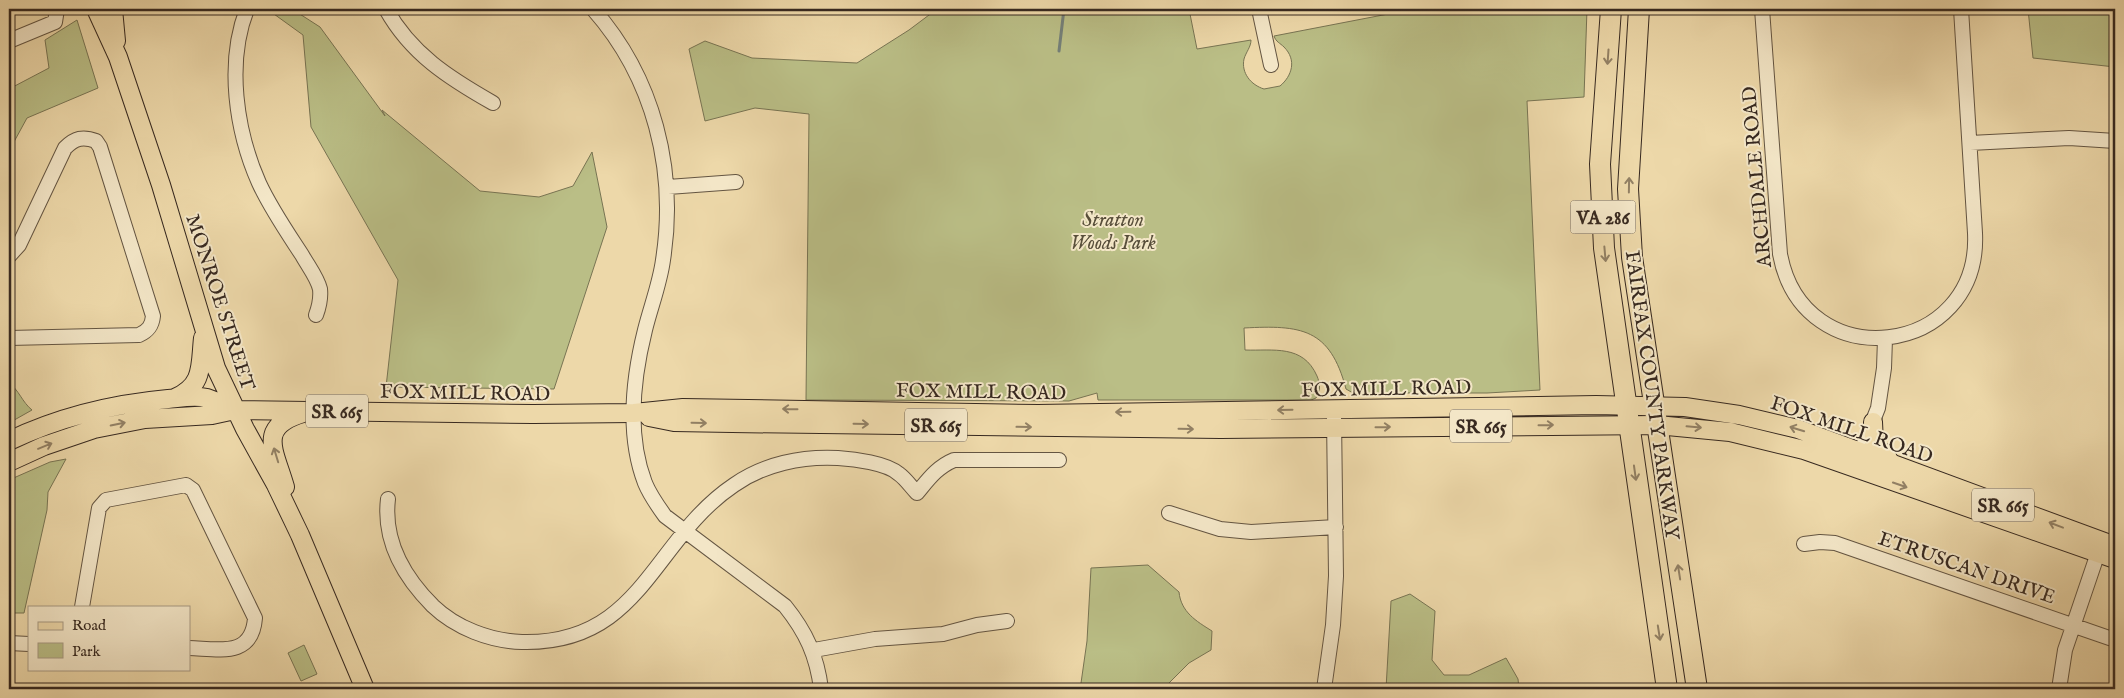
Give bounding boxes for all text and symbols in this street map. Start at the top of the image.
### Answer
one-way arrow [1604,49,1613,65]
street label: ARCHDALE ROAD [1737,85,1778,270]
one-way arrow [1624,177,1634,194]
road number: VA 286 [1570,200,1636,233]
park label: Stratton Woods Park [1070,208,1156,256]
street label: MONROE STREET [179,211,260,394]
one-way arrow [1600,246,1609,262]
street label: FAIRFAX COUNTY PARKWAY [1619,249,1684,543]
street label: FOX MILL ROAD [1301,376,1471,403]
street label: FOX MILL ROAD [896,379,1066,406]
street label: FOX MILL ROAD [380,380,550,407]
street label: FOX MILL ROAD [1767,391,1936,470]
road number: SR 665 [306,394,368,428]
one-way arrow [783,404,799,414]
one-way arrow [1278,405,1294,415]
one-way arrow [1115,407,1132,417]
road number: SR 665 [905,408,967,442]
road number: SR 665 [1450,410,1512,442]
one-way arrow [691,418,707,427]
one-way arrow [109,419,125,428]
one-way arrow [853,419,869,429]
one-way arrow [1537,420,1553,430]
one-way arrow [1016,422,1032,432]
one-way arrow [1375,423,1391,432]
one-way arrow [1686,423,1702,432]
one-way arrow [1178,424,1194,434]
one-way arrow [1790,424,1806,434]
one-way arrow [37,440,52,450]
one-way arrow [270,448,280,464]
one-way arrow [1630,464,1640,480]
one-way arrow [1892,481,1908,490]
road number: SR 665 [1972,488,2034,522]
one-way arrow [2049,520,2064,529]
street label: ETRUSCAN DRIVE [1875,526,2059,611]
one-way arrow [1674,564,1684,580]
legend [28,606,190,670]
text: Road [72,616,107,635]
one-way arrow [1654,625,1664,641]
text: Park [72,642,102,661]

